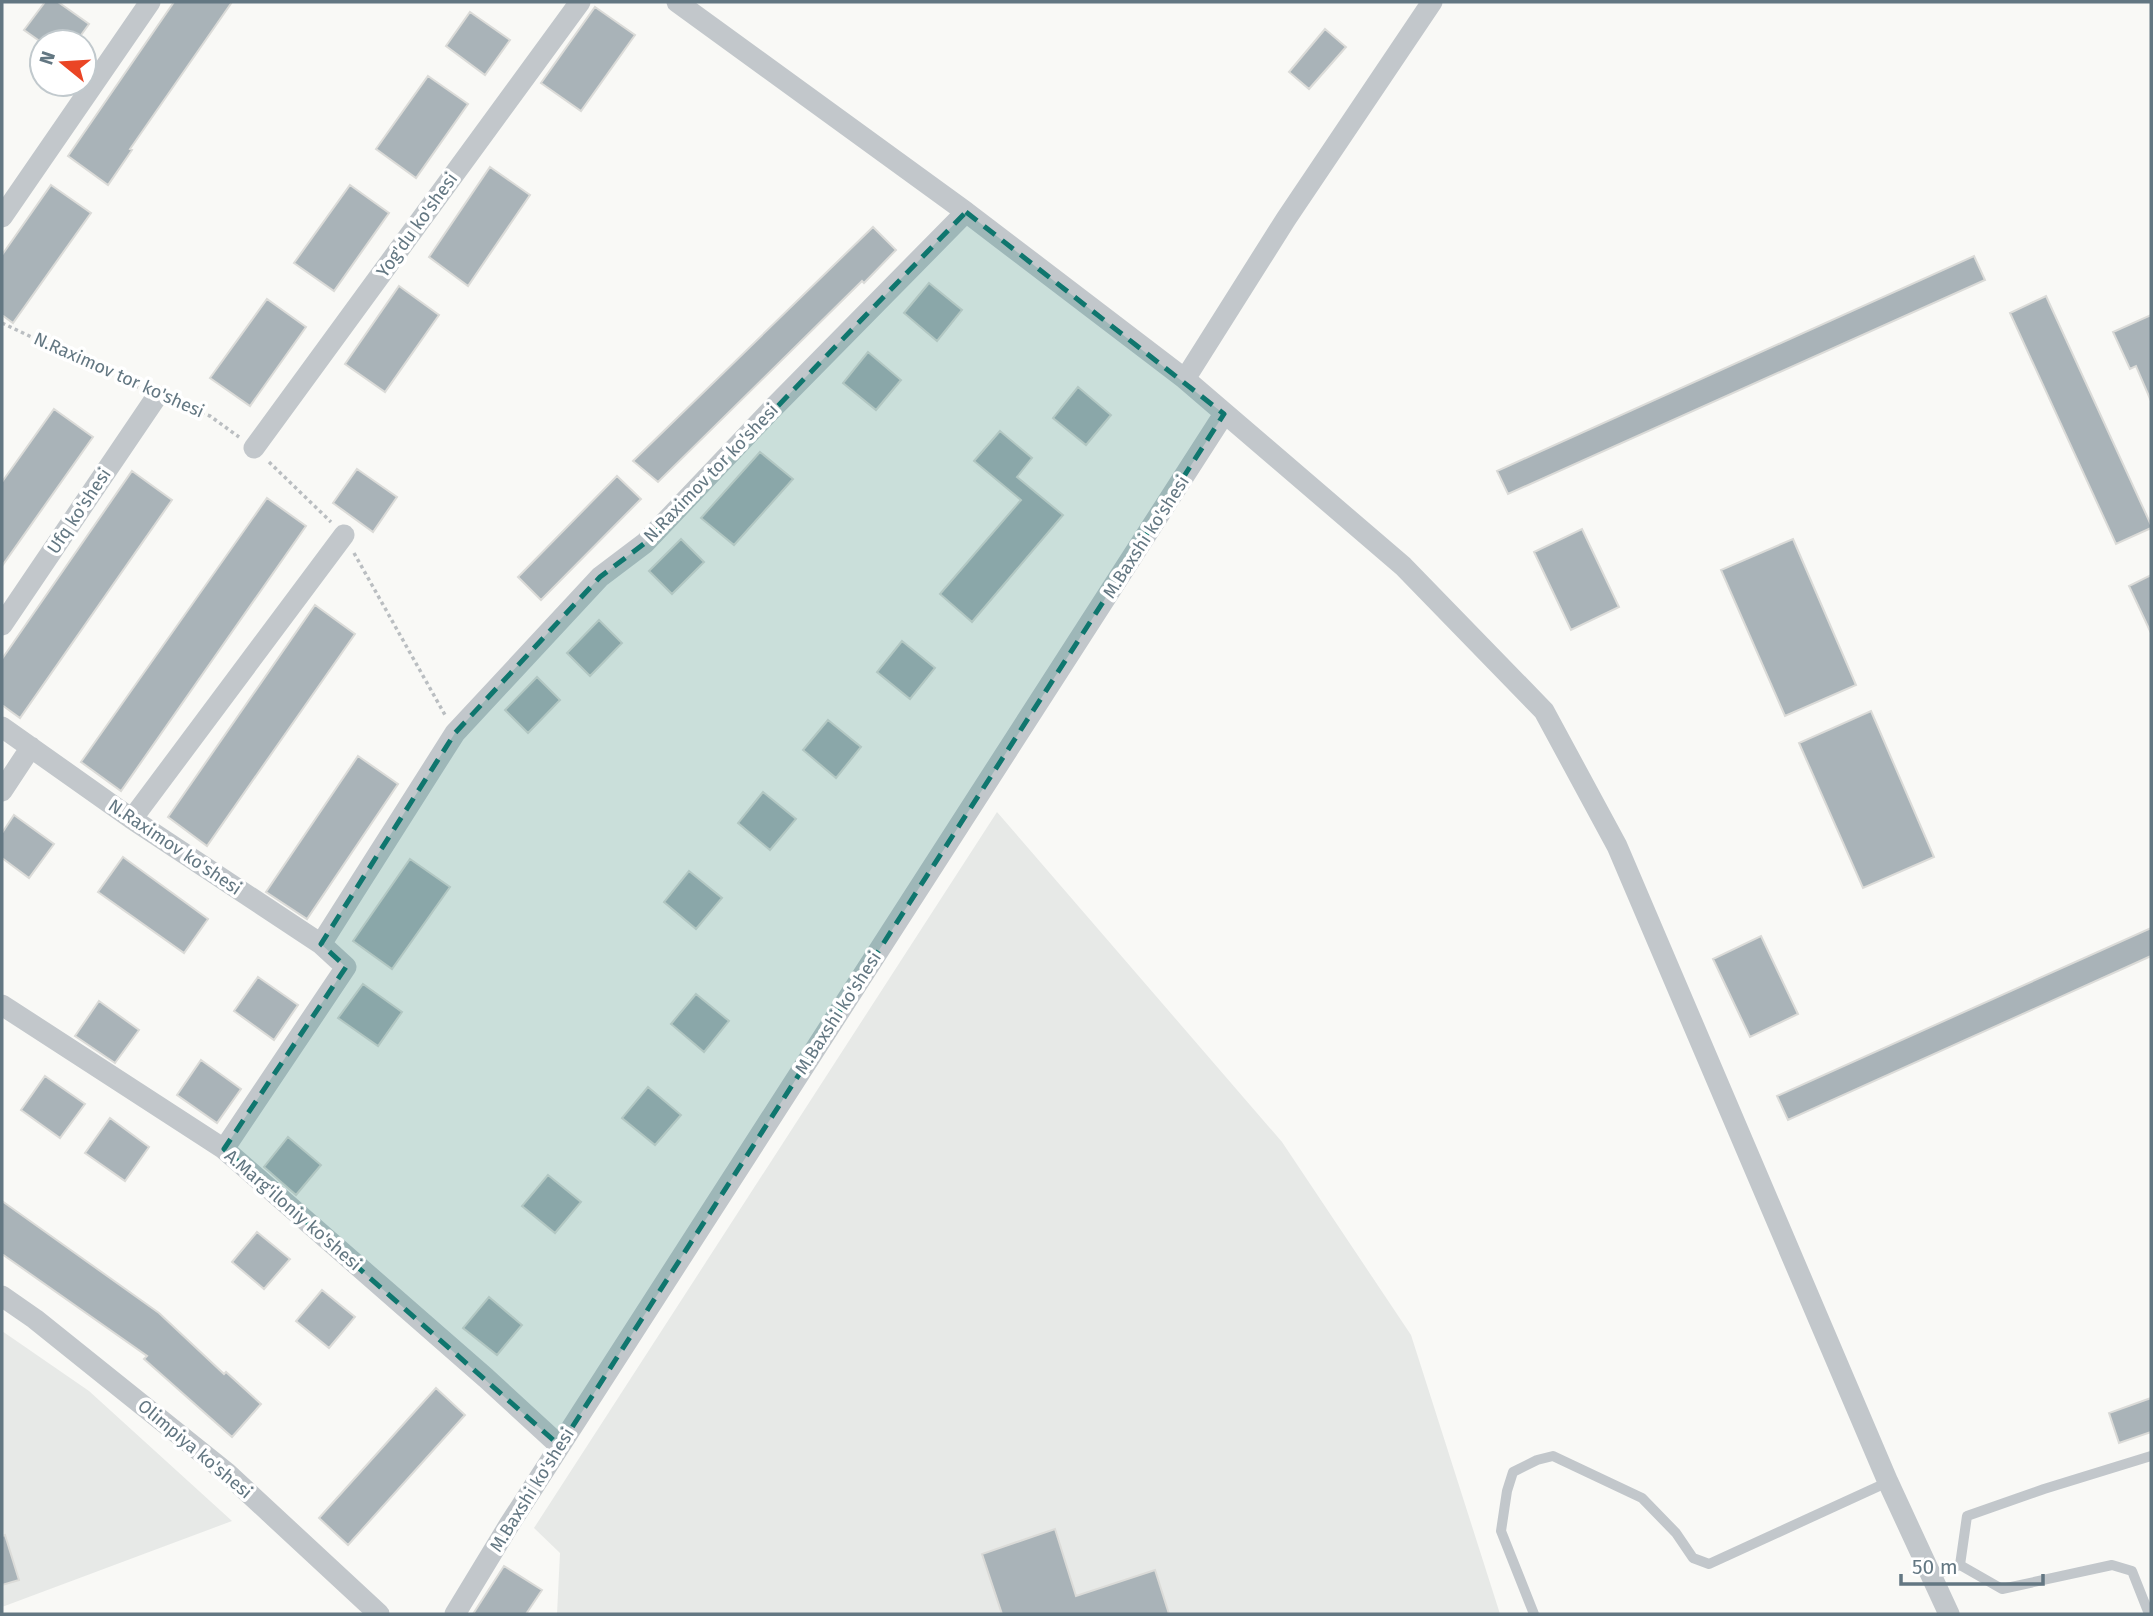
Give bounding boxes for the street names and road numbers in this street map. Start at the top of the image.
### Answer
street label: Yog'du ko'shesi [372,168,462,282]
street label: N.Raximov tor ko'shesi [30,327,208,423]
street label: N.Raximov tor ko'shesi [639,399,783,547]
street label: Ufq ko'shesi [42,464,116,558]
street label: M.Baxshi ko'shesi [1098,472,1194,602]
street label: N.Raximov ko'shesi [104,794,246,900]
street label: M.Baxshi ko'shesi [790,948,886,1078]
street label: A.Marg'iloniy ko'shesi [220,1145,366,1275]
street label: Olimpiya ko'shesi [133,1395,257,1503]
street label: M.Baxshi ko'shesi [485,1424,579,1556]

